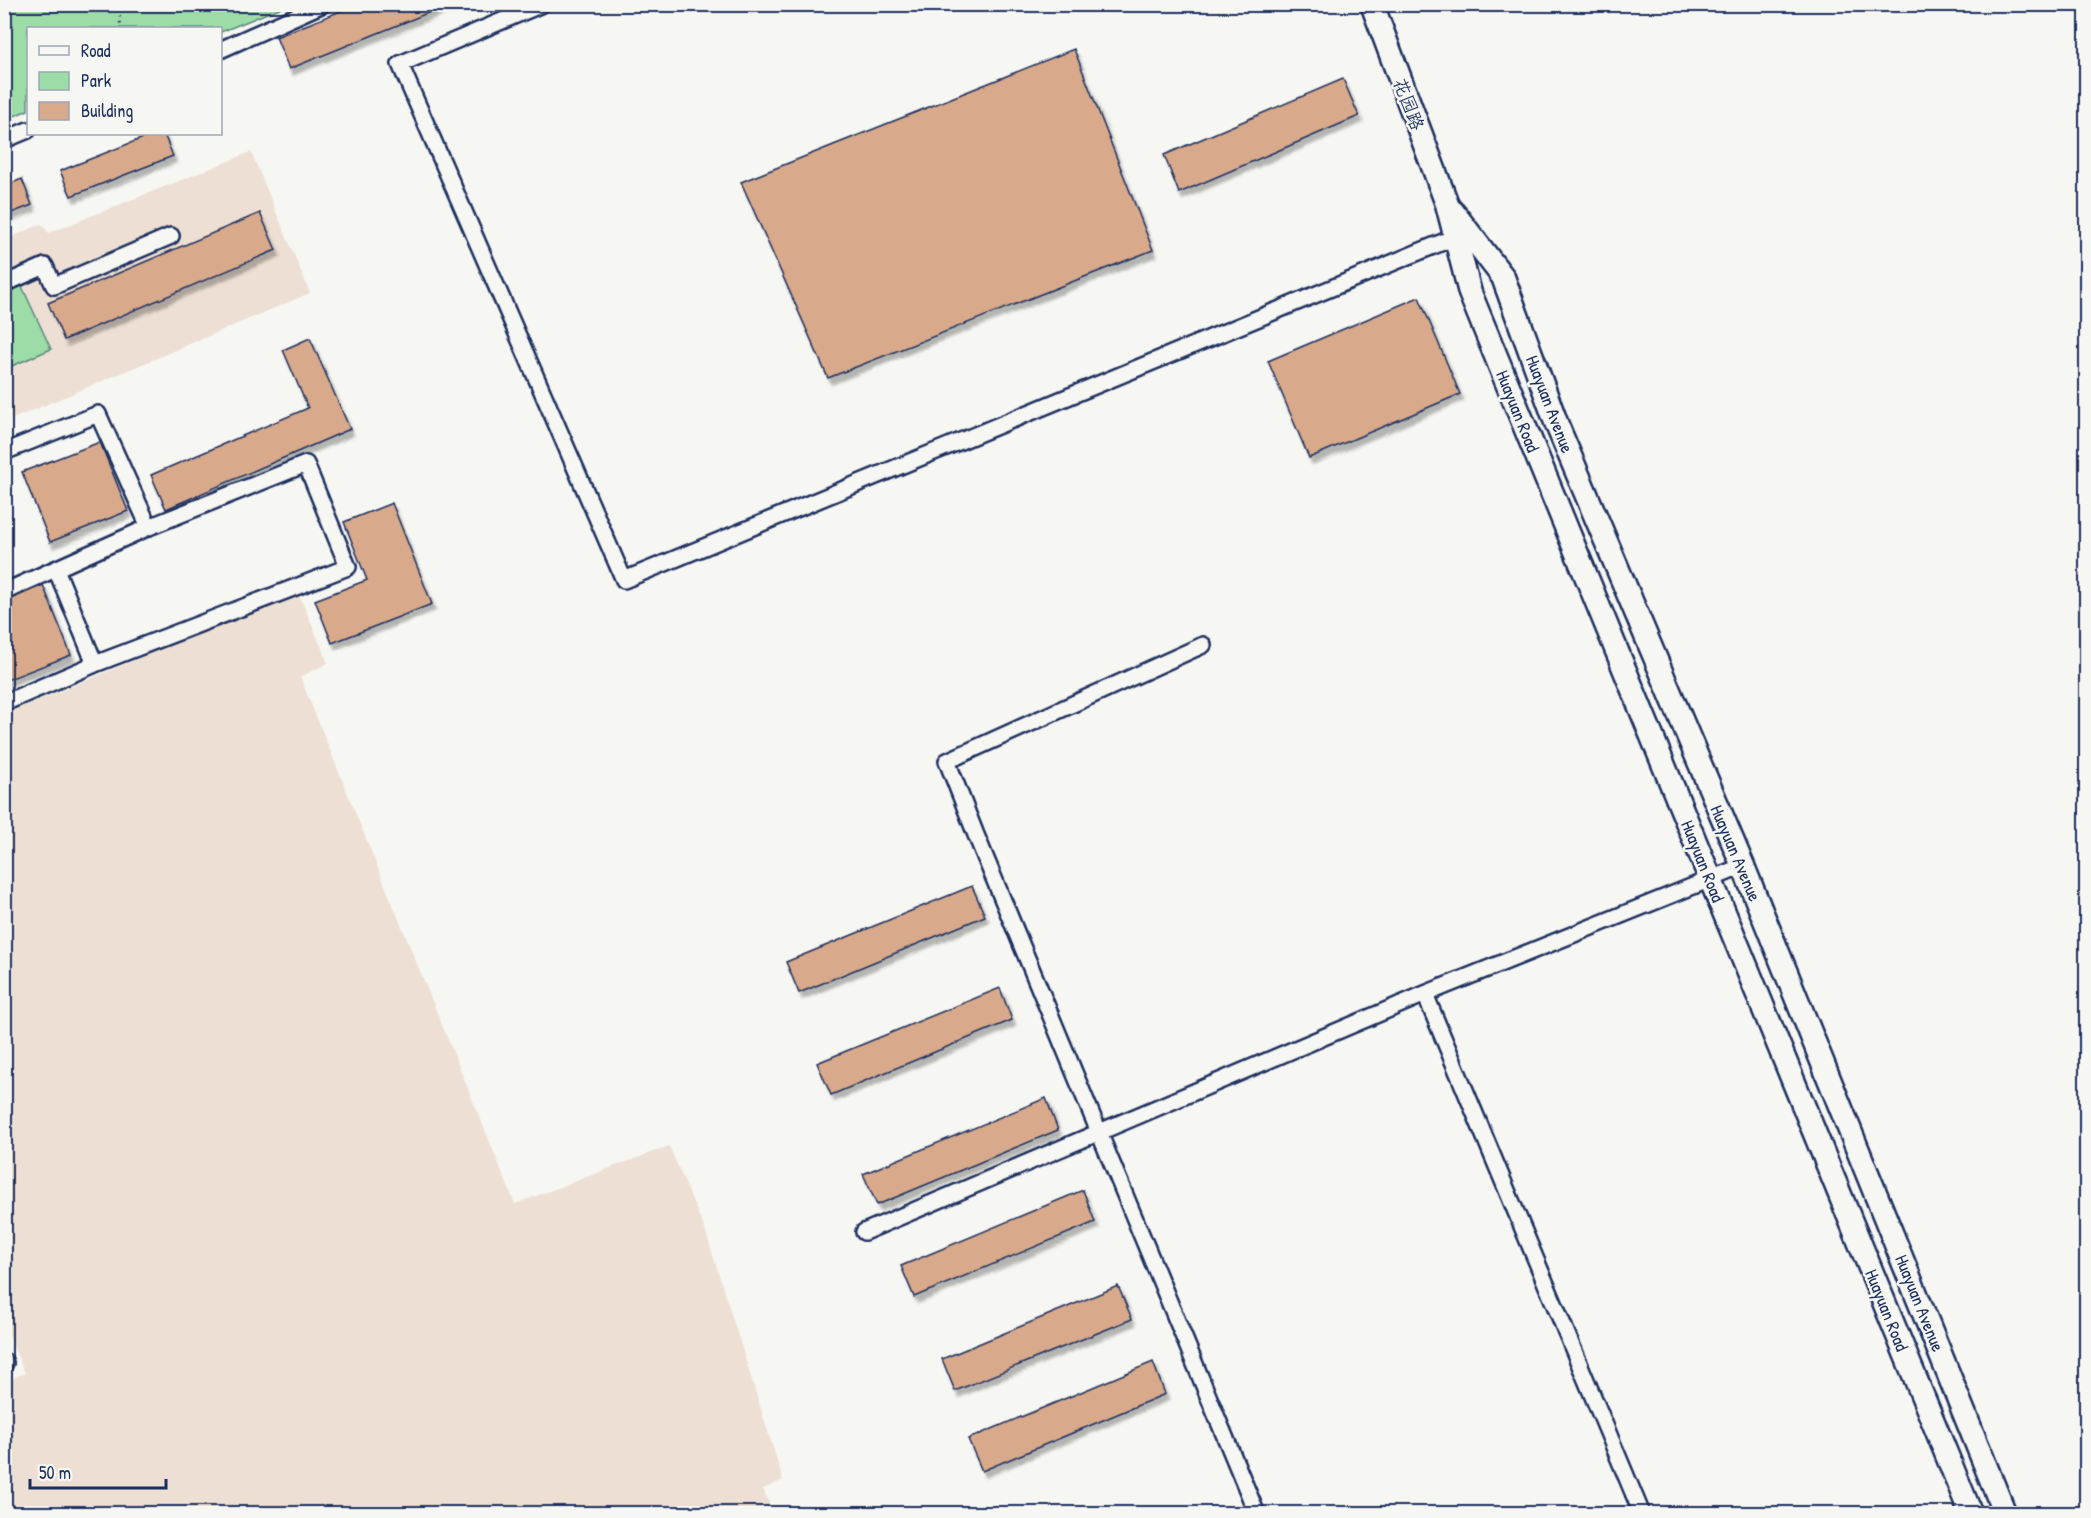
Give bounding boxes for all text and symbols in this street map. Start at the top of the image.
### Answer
legend [27,27,222,135]
text: Road [81,38,111,63]
text: Park [81,68,112,93]
street label: 花园路 [1388,74,1430,134]
text: Building [81,98,133,123]
street label: Huayuan Avenue [1520,352,1580,456]
street label: Huayuan Road [1490,366,1546,456]
street label: Huayuan Avenue [1704,801,1768,905]
street label: Huayuan Road [1675,816,1731,906]
street label: Huayuan Avenue [1889,1251,1951,1355]
street label: Huayuan Road [1859,1265,1915,1355]
scale bar [30,1452,166,1490]
text: 50 m [39,1460,71,1485]

